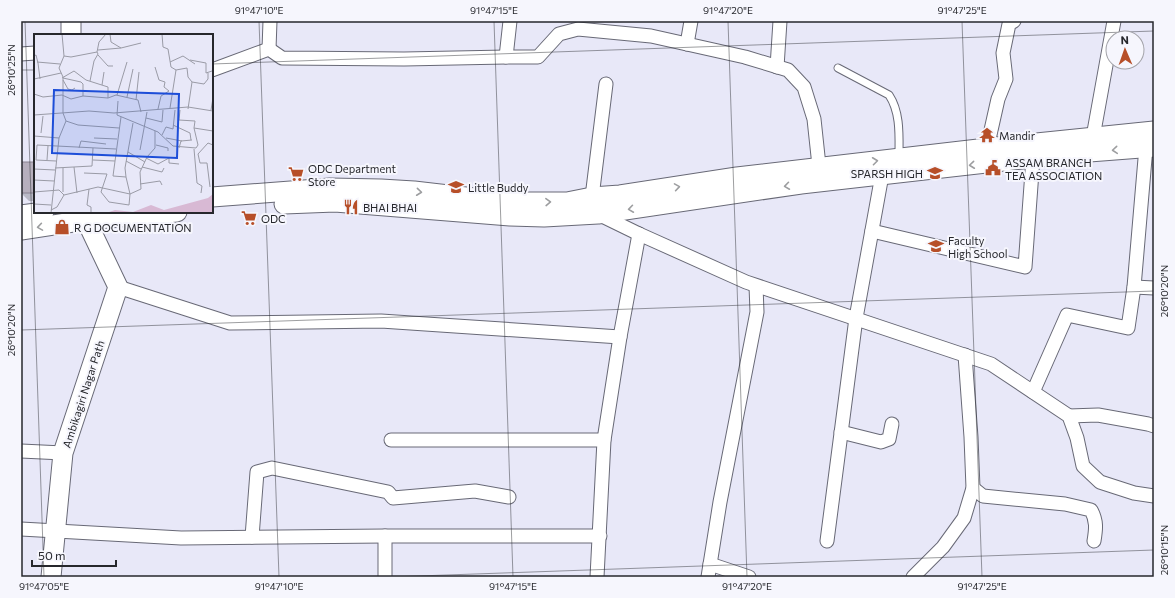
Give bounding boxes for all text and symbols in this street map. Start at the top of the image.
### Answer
text: 91°47'10"E [235,4,283,16]
text: 91°47'15"E [470,4,518,16]
text: 91°47'20"E [703,4,753,16]
text: 91°47'25"E [937,4,987,16]
north arrow [1105,30,1145,70]
text: N [1120,33,1129,46]
inset map [34,34,213,213]
text: 26°10'25"N [5,44,17,96]
temple icon: Mandir [978,126,996,144]
place label: Mandir [999,129,1036,142]
one-way arrow [1112,145,1118,154]
place label: ASSAM BRANCH TEA ASSOCIATION [1005,156,1102,182]
one-way arrow [872,157,878,166]
public building icon: ASSAM BRANCH TEA ASSOCIATION [984,159,1002,177]
one-way arrow [969,160,975,169]
place label: ODC Department Store [308,162,397,188]
school or university icon: SPARSH HIGH [926,164,944,182]
supermarket icon: ODC Department Store [287,165,305,183]
place label: SPARSH HIGH [851,167,923,180]
school or university icon: Little Buddy [447,178,465,196]
place label: Little Buddy [468,181,529,194]
one-way arrow [784,181,790,190]
one-way arrow [674,183,680,192]
one-way arrow [415,187,422,196]
restaurant icon: BHAI BHAI [342,198,360,216]
one-way arrow [545,198,551,206]
place label: BHAI BHAI [363,201,417,214]
one-way arrow [628,204,634,213]
supermarket icon: ODC [240,209,258,227]
place label: ODC [261,212,286,225]
shop icon: R G DOCUMENTATION [53,218,71,236]
place label: R G DOCUMENTATION [74,221,192,234]
one-way arrow [37,222,44,231]
place label: Faculty High School [948,234,1008,260]
school or university icon: Faculty High School [927,237,945,255]
text: 26°10'20"N [1158,265,1170,317]
text: 26°10'20"N [5,304,17,356]
street label: Ambikagiri Nagar Path [60,339,106,449]
text: 26°10'15"N [1158,525,1170,575]
scale bar [32,542,116,568]
text: 50 m [38,548,66,562]
text: 91°47'05"E [19,580,69,592]
text: 91°47'10"E [255,580,303,592]
text: 91°47'15"E [489,580,537,592]
text: 91°47'20"E [722,580,772,592]
text: 91°47'25"E [957,580,1007,592]

